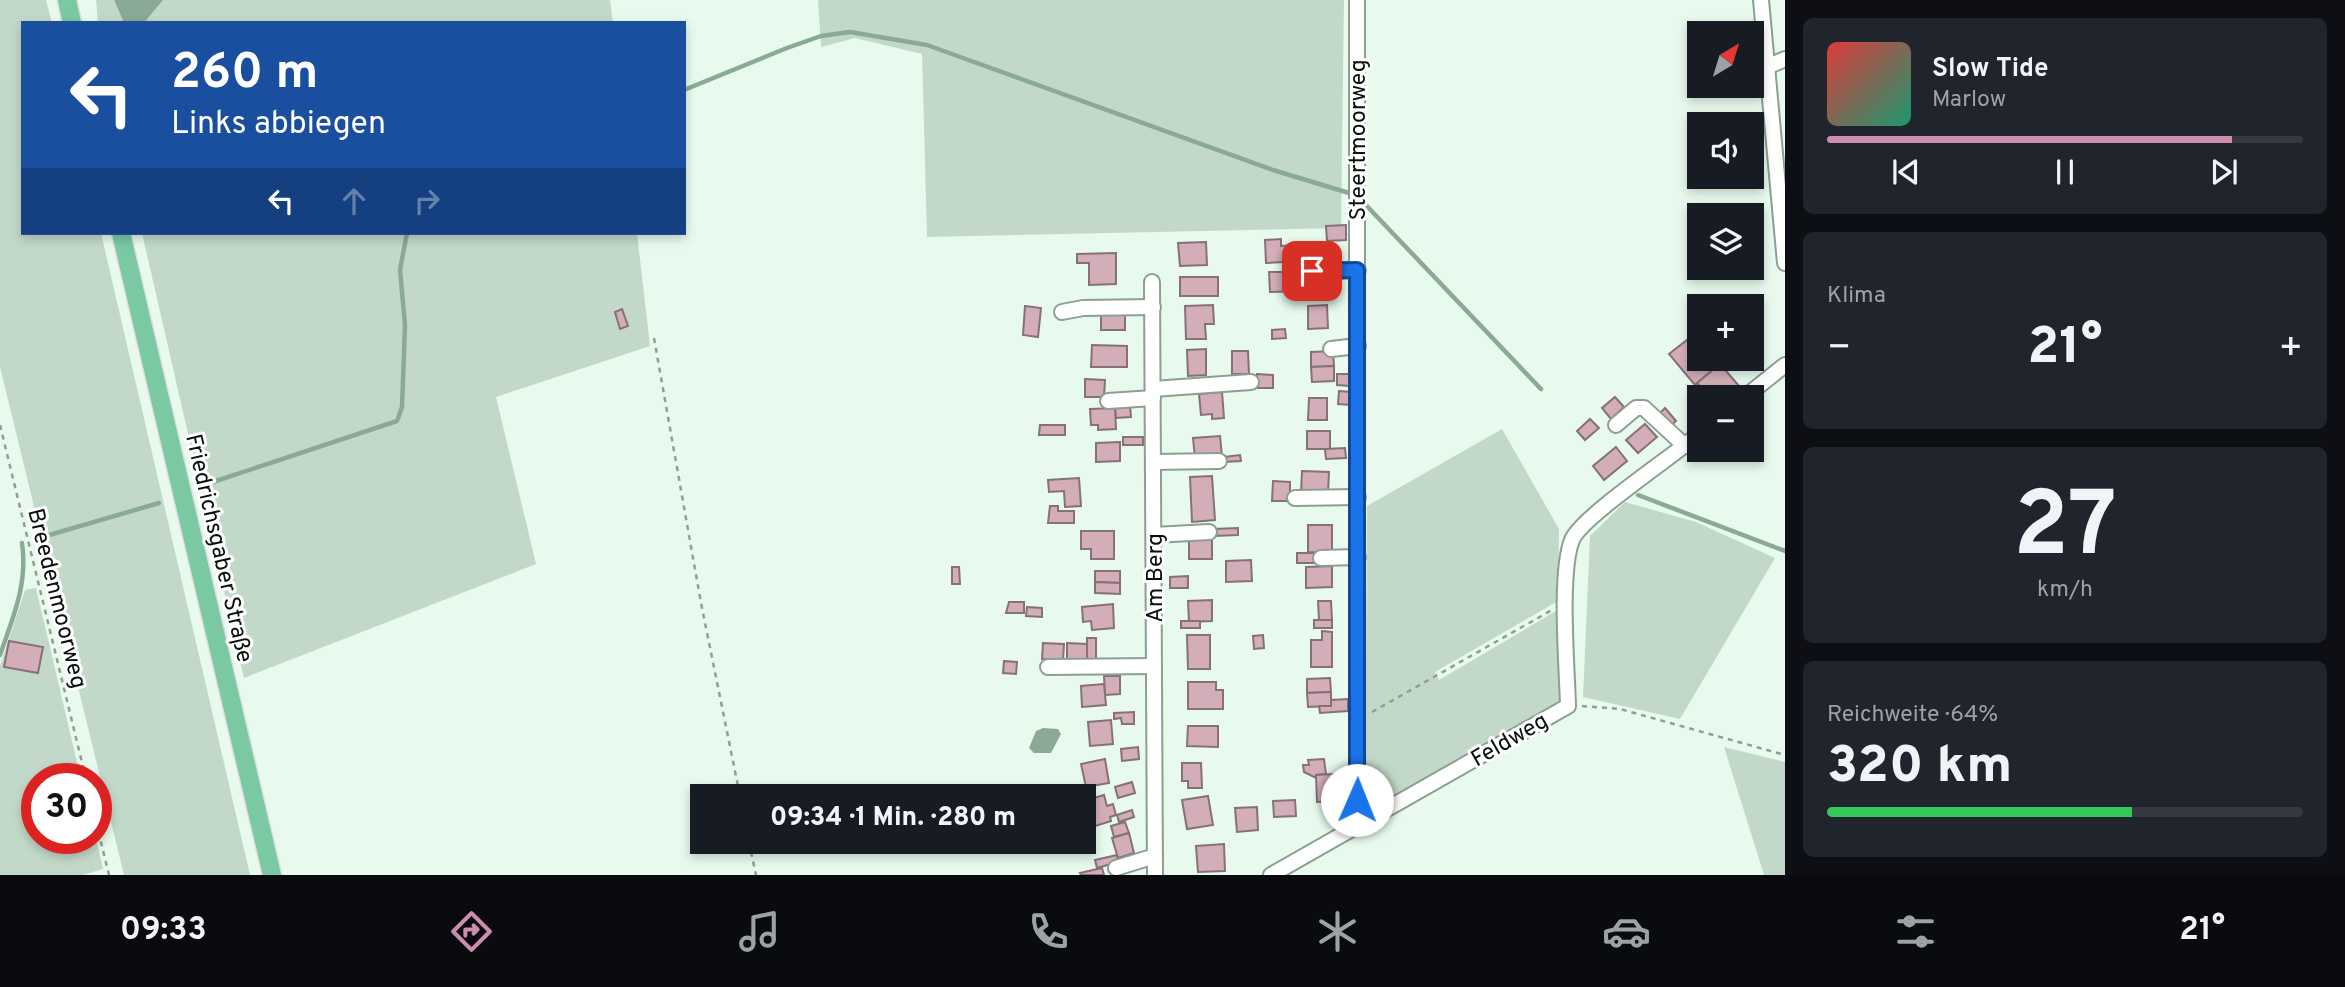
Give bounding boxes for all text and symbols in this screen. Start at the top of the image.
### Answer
north arrow [1687,21,1764,98]
map controls [1687,21,1764,462]
text: 260 m [171,44,318,106]
icon: left [56,49,147,140]
text: Slow Tide [1932,53,2049,86]
street label: Steertmoorweg [1345,59,1374,221]
text: Marlow [1932,86,2006,115]
text: Links abbiegen [171,105,386,145]
button: sound [1687,112,1764,189]
icon: previous [1887,153,1925,191]
icon: pause [2046,153,2084,191]
icon: next [2205,153,2243,191]
icon: left [262,182,300,220]
icon: ahead [335,182,373,220]
icon: right [408,182,446,220]
button: layers [1687,203,1764,280]
pin [1282,241,1342,301]
icon: arrive [1293,252,1331,290]
text: Klima [1827,282,1886,311]
button: + [1687,294,1764,371]
text: 21° [2028,316,2102,382]
text: − [1827,325,1852,374]
text: + [2278,325,2303,374]
button: − [1687,385,1764,462]
street label: Friedrichsgaber Straße [177,431,258,666]
text: 27 [2013,473,2117,588]
street label: Breedenmoorweg [19,506,92,692]
street label: Am Berg [1142,533,1171,623]
text: km/h [2037,576,2093,605]
text: Reichweite · 64% [1827,701,1998,730]
street label: Feldweg [1466,708,1554,775]
text: 320 km [1827,735,2012,801]
speed limit sign: 30 [21,763,112,854]
position arrow [1320,763,1394,837]
text: 09:34 · 1 Min. · 280 m [770,802,1016,835]
icon: directions [447,907,496,956]
icon: music [735,907,784,956]
icon: phone [1024,907,1073,956]
icon: climate [1313,907,1362,956]
icon: car [1602,907,1651,956]
icon: filters [1891,907,1940,956]
text: 09:33 [120,911,207,951]
text: 21° [2179,911,2225,951]

